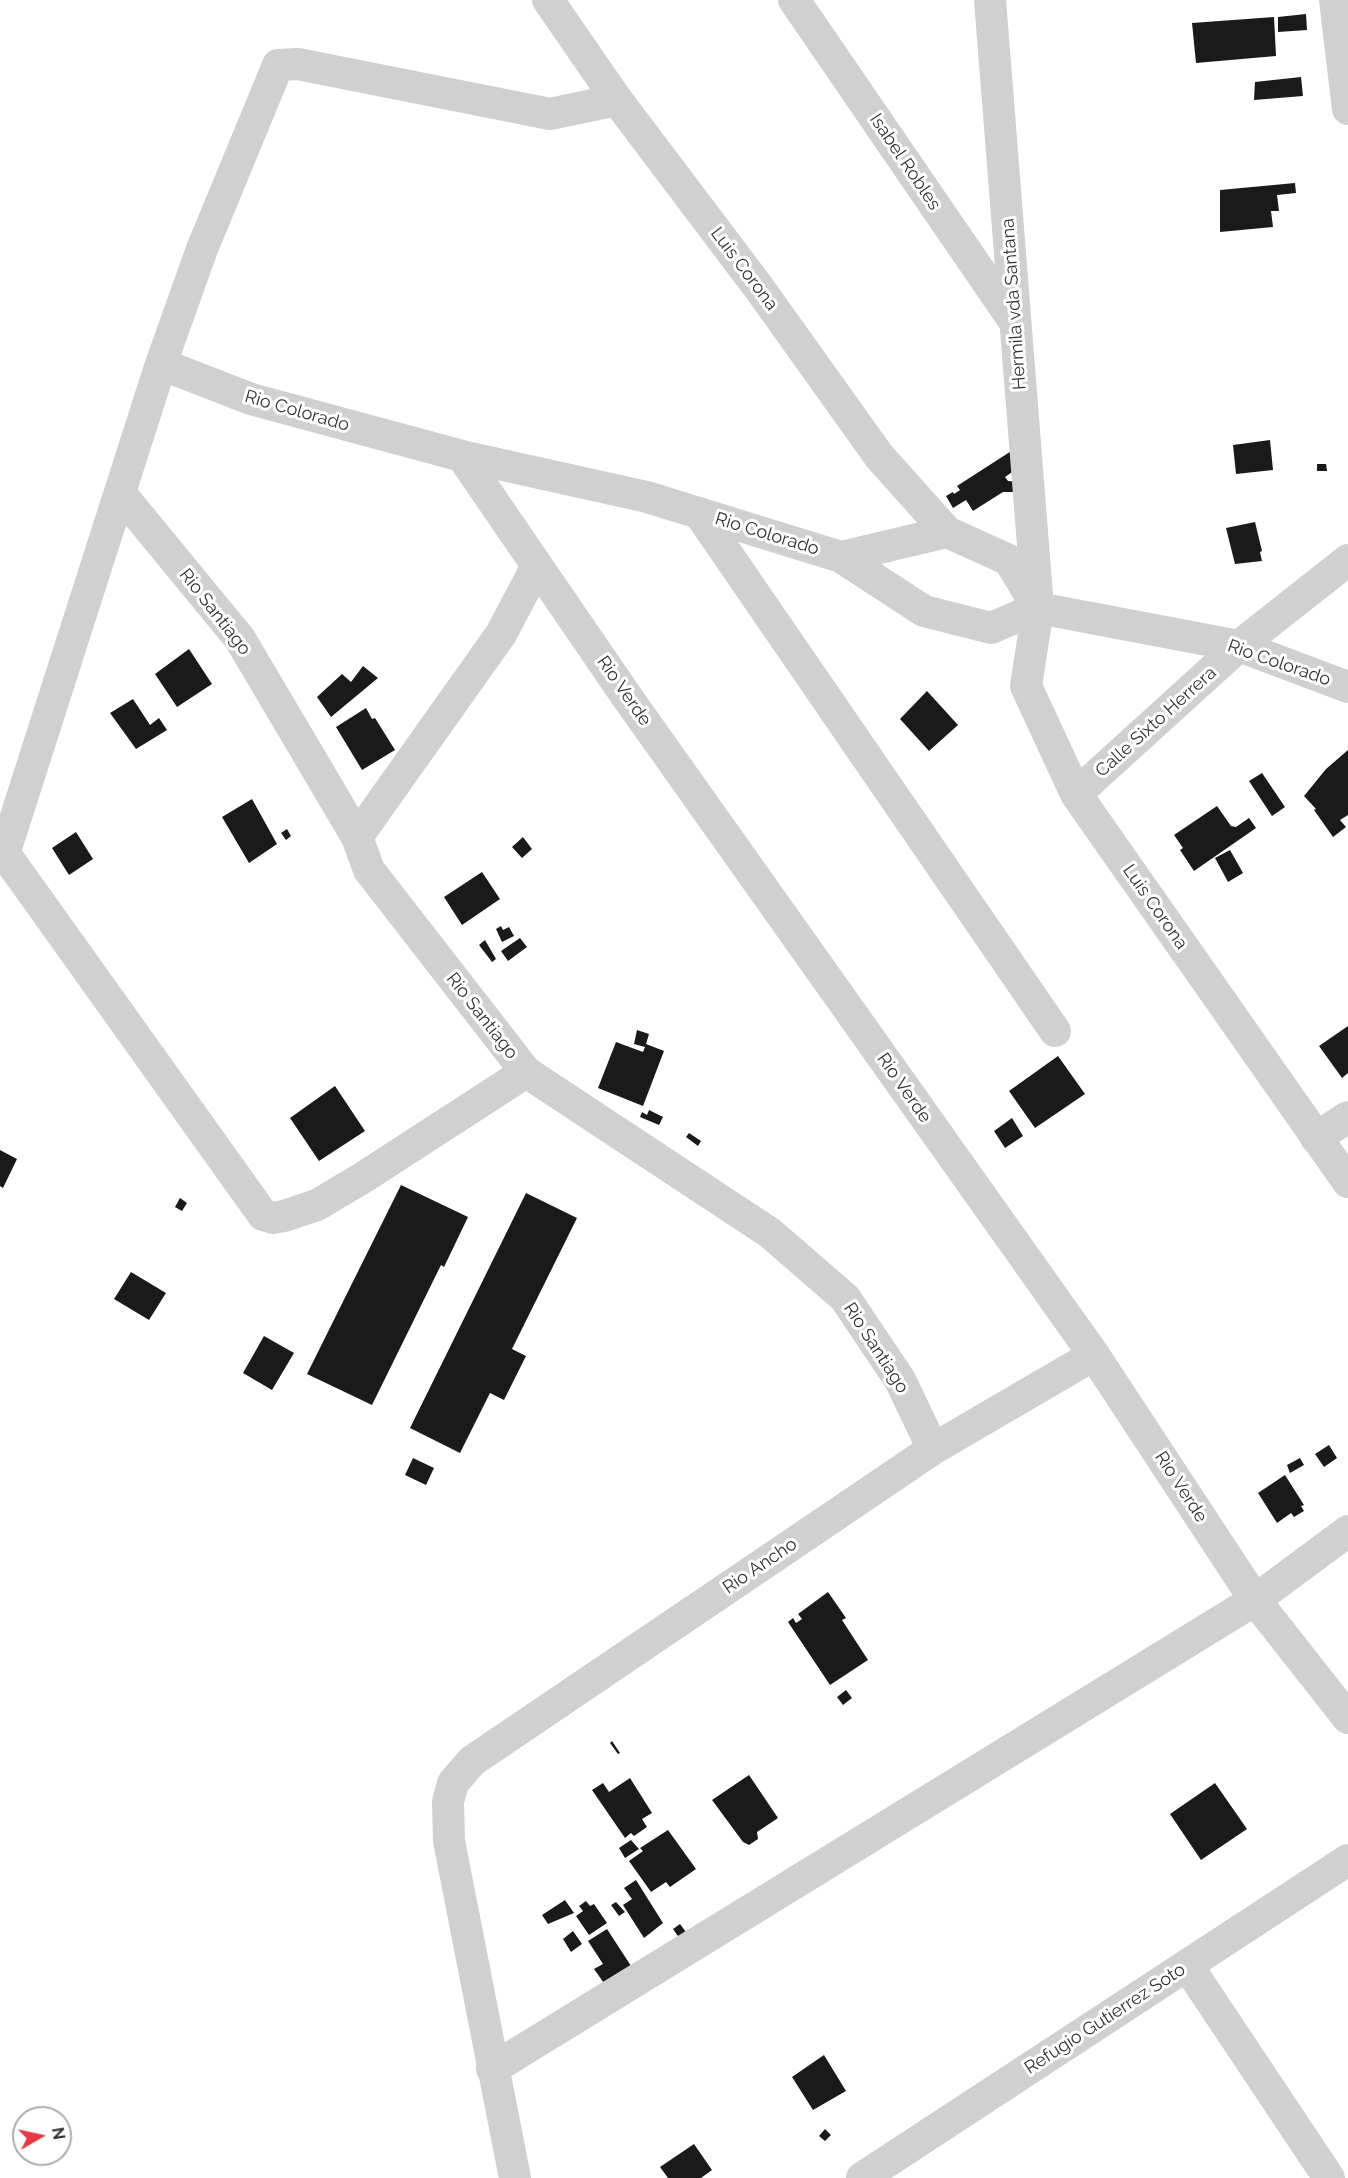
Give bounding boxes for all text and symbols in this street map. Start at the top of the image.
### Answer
street label: Isabel Robles [865,110,945,214]
street label: Hermila vda Santana [997,217,1031,391]
street label: Luis Corona [706,223,782,315]
street label: Rio Colorado [242,386,352,436]
street label: Rio Colorado [712,508,822,560]
street label: Rio Santiago [175,565,255,659]
street label: Rio Colorado [1225,635,1333,691]
street label: Rio Verde [592,652,656,730]
street label: Calle Sixto Herrera [1091,662,1221,782]
street label: Luis Corona [1118,860,1192,954]
street label: Rio Santiago [442,969,522,1063]
street label: Rio Verde [872,1049,936,1127]
street label: Rio Santiago [839,1299,913,1397]
street label: Rio Verde [1150,1447,1212,1527]
street label: Rio Ancho [719,1533,801,1599]
street label: Refugio Gutierrez Soto [1021,1959,1189,2079]
north arrow [12,2106,72,2166]
text: N [48,2126,69,2141]

